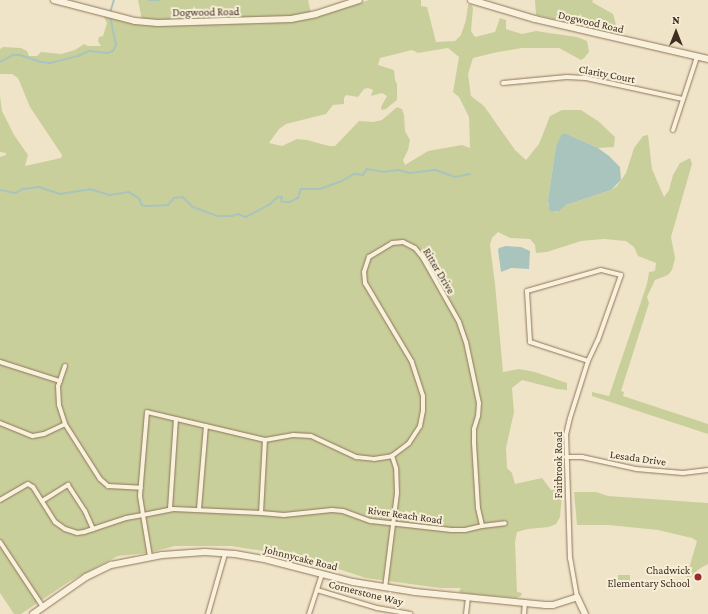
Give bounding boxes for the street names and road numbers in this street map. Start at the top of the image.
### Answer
street label: Dogwood Road [172,5,240,19]
street label: Dogwood Road [557,8,625,36]
street label: Clarity Court [578,62,636,86]
street label: Ritter Drive [420,246,458,296]
street label: Fairbrook Road [551,432,565,498]
street label: Lesada Drive [609,448,667,468]
street label: River Reach Road [367,503,443,527]
street label: Johnnycake Road [263,542,339,574]
street label: Cornerstone Way [327,577,405,609]

